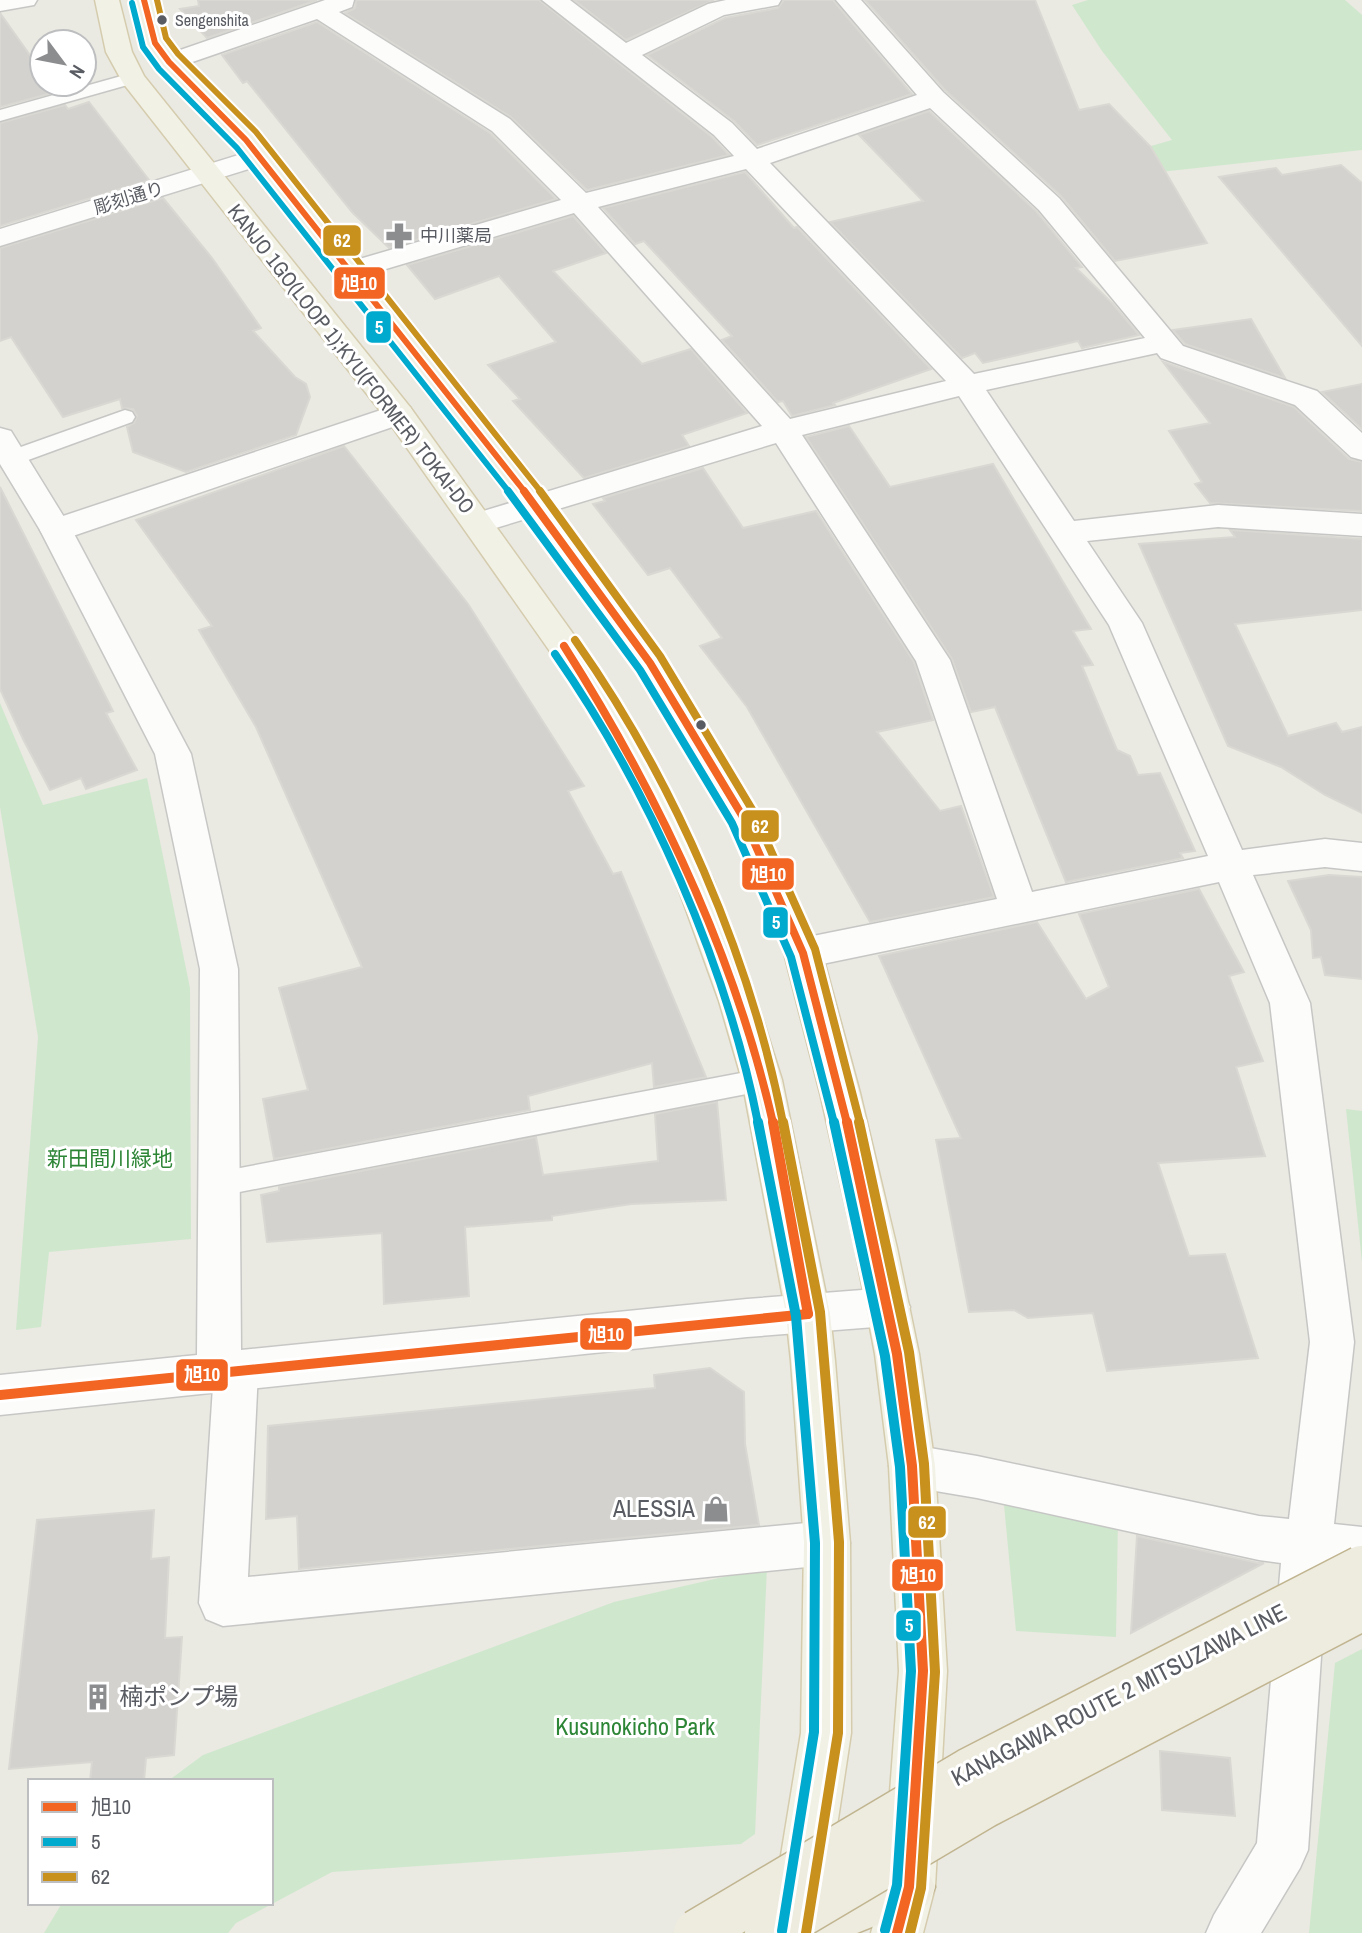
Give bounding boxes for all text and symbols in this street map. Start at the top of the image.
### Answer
place label: Sengenshita [175,9,249,31]
marker: Sengenshita [155,13,169,27]
north arrow [28,28,98,98]
text: N [63,60,91,84]
street label: 彫刻通り [91,175,167,220]
street label: KANJO 1GO(LOOP 1);KYU(FORMER) TOKAI-DO [221,198,482,520]
pharmacy icon: 中川薬局 [384,221,414,251]
place label: 中川薬局 [420,223,492,248]
line badge: 62 [322,224,362,257]
text: 62 [333,227,351,253]
line badge: 旭10 [333,266,386,300]
text: 旭10 [341,270,378,296]
line badge: 5 [365,310,392,344]
text: 5 [375,314,384,340]
unlabelled marker [694,718,708,732]
line badge: 62 [740,809,780,843]
text: 62 [751,813,769,839]
line badge: 旭10 [741,857,795,891]
text: 旭10 [750,861,787,887]
line badge: 5 [762,906,789,939]
text: 5 [772,909,781,935]
park label: 新田間川緑地 [47,1144,173,1173]
line badge: 旭10 [579,1317,633,1351]
text: 旭10 [588,1321,625,1347]
line badge: 旭10 [175,1358,229,1392]
text: 旭10 [184,1361,221,1387]
place label: ALESSIA [612,1492,696,1524]
shop icon: ALESSIA [701,1494,731,1524]
line badge: 62 [907,1505,947,1539]
text: 62 [918,1509,936,1535]
line badge: 旭10 [891,1558,944,1592]
text: 旭10 [900,1562,937,1588]
street label: KANAGAWA ROUTE 2 MITSUZAWA LINE [945,1595,1292,1793]
line badge: 5 [895,1609,922,1642]
text: 5 [905,1612,914,1638]
place label: 楠ポンプ場 [119,1680,238,1712]
building icon: 楠ポンプ場 [83,1682,113,1712]
park label: Kusunokicho Park [555,1710,715,1742]
legend [28,1779,273,1905]
text: 旭10 [91,1792,131,1821]
text: 5 [91,1827,101,1856]
text: 62 [91,1862,110,1891]

